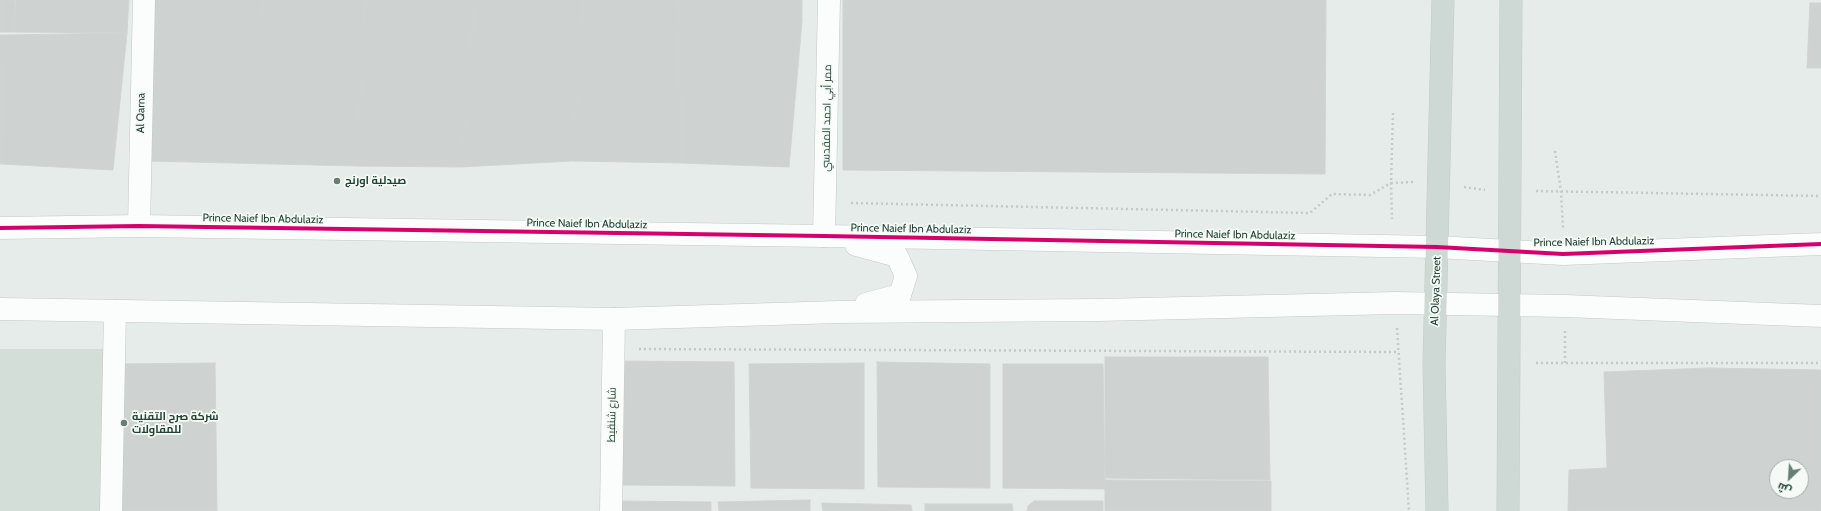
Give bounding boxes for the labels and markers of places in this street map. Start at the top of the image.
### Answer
place label: صيدلية اورنج [345,174,406,188]
marker: صيدلية اورنج [332,176,342,186]
place label: شركة صرح التقنية للمقاولات [132,410,219,436]
marker: شركة صرح التقنية للمقاولات [119,418,129,428]

